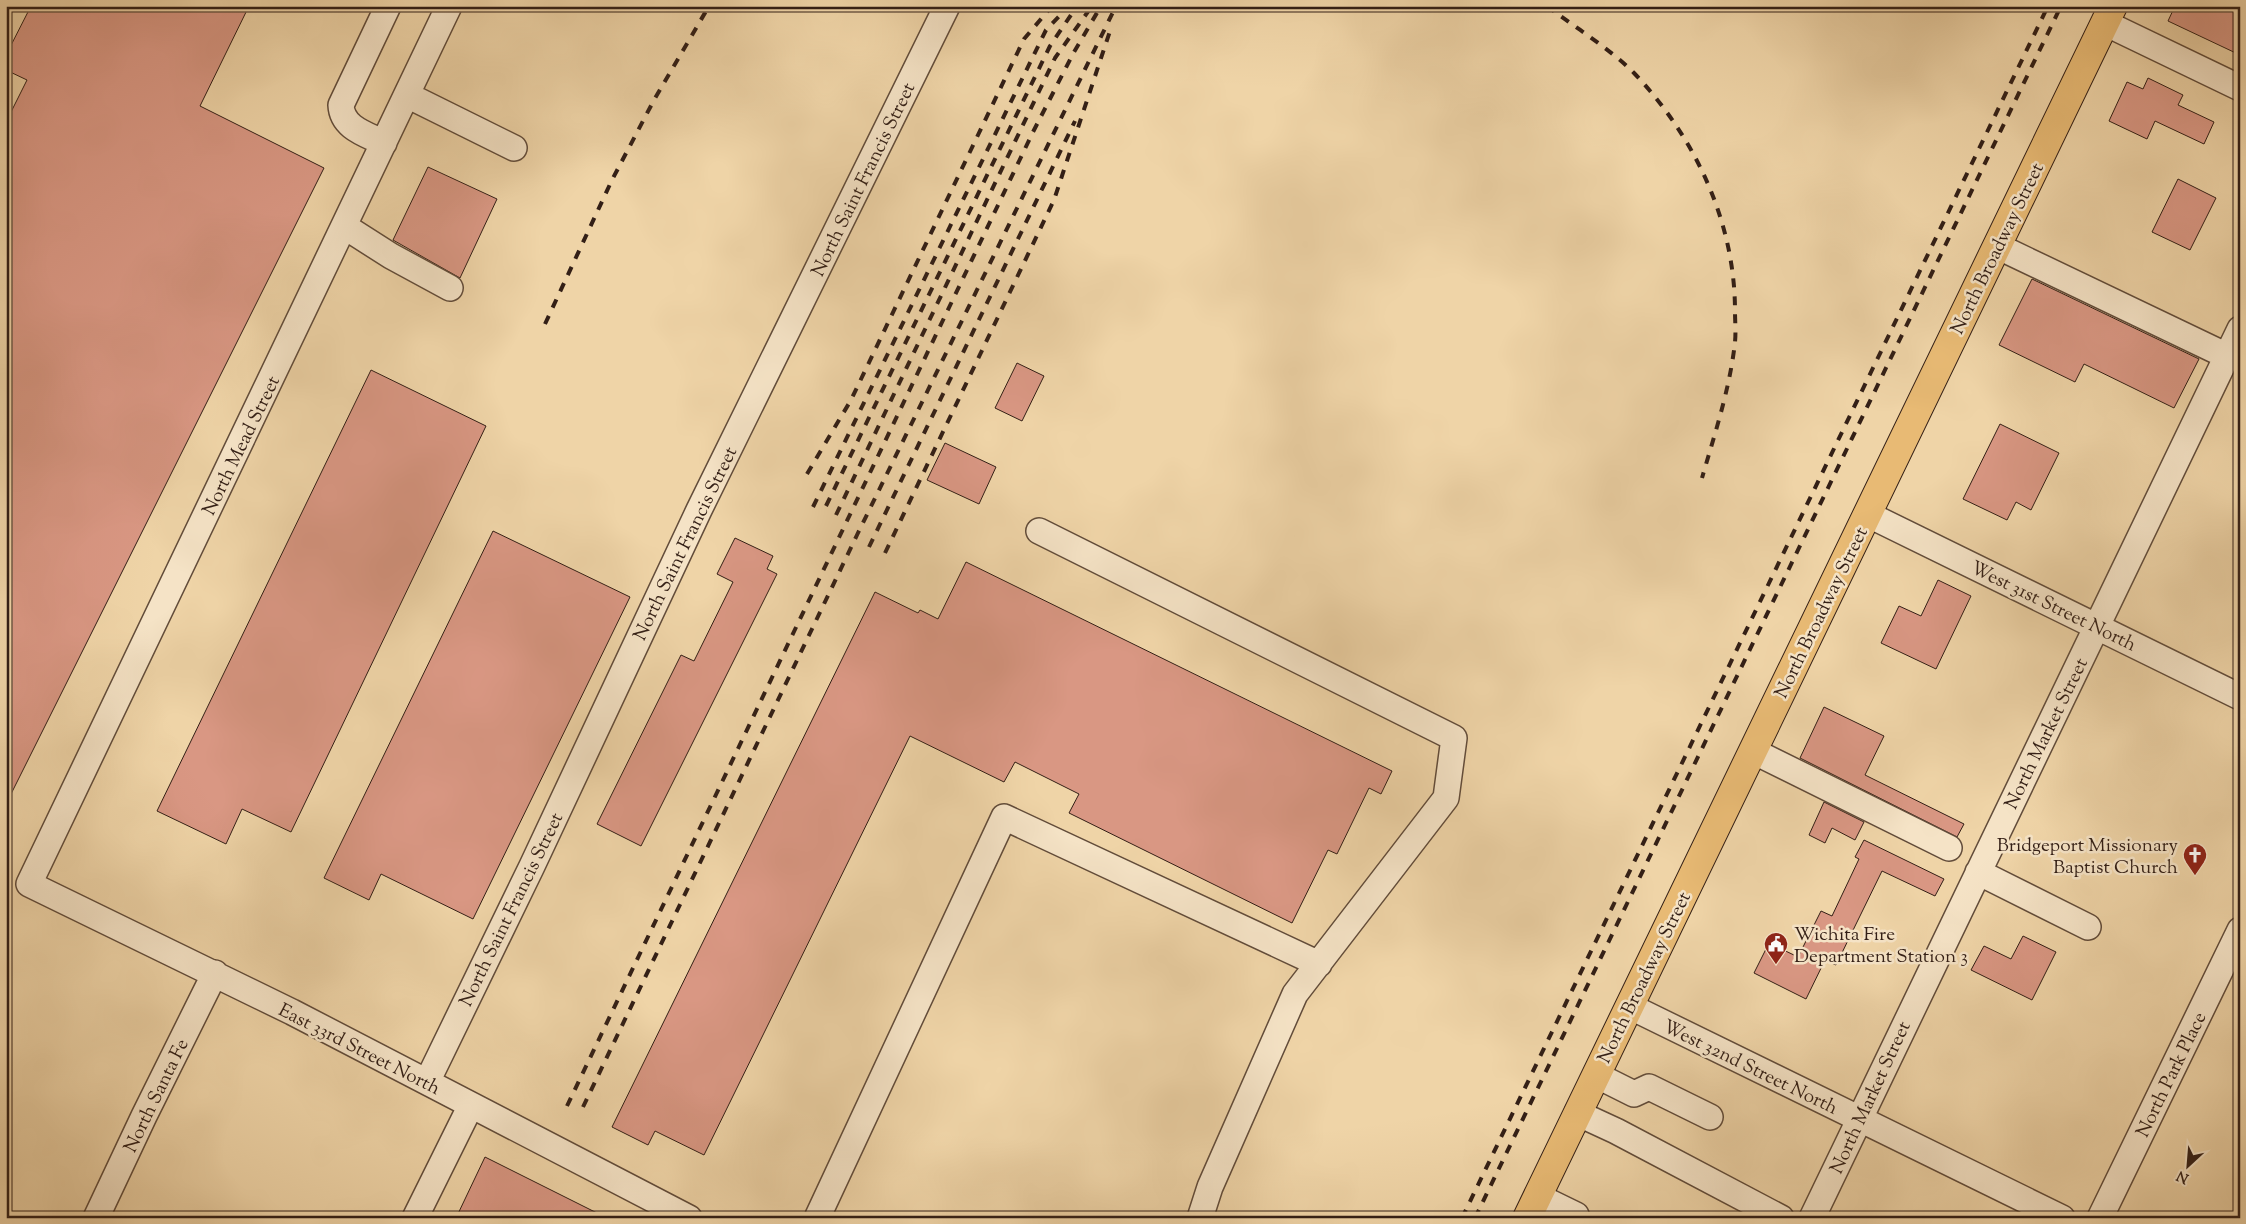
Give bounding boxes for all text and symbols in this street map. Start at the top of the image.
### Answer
street label: North Saint Francis Street [805,78,923,282]
street label: North Broadway Street [1945,158,2052,339]
street label: North Mead Street [197,371,288,521]
street label: North Saint Francis Street [627,442,745,646]
street label: North Broadway Street [1769,522,1876,703]
street label: West 31st Street North [1965,555,2140,659]
street label: North Market Street [1999,653,2096,814]
street label: North Saint Francis Street [453,808,571,1012]
place label: Bridgeport Missionary Baptist Church [1997,833,2179,882]
church icon: Bridgeport Missionary Baptist Church [2182,842,2208,876]
street label: North Broadway Street [1592,887,1699,1068]
place label: Wichita Fire Department Station 3 [1794,922,1968,971]
public building icon: Wichita Fire Department Station 3 [1763,931,1789,965]
street label: East 33rd Street North [273,998,445,1103]
street label: North Park Place [2130,1008,2214,1142]
street label: West 32nd Street North [1658,1014,1842,1122]
street label: North Market Street [1824,1017,1919,1179]
street label: North Santa Fe [118,1034,197,1158]
north arrow [2164,1142,2214,1192]
text: N [2174,1164,2193,1187]

